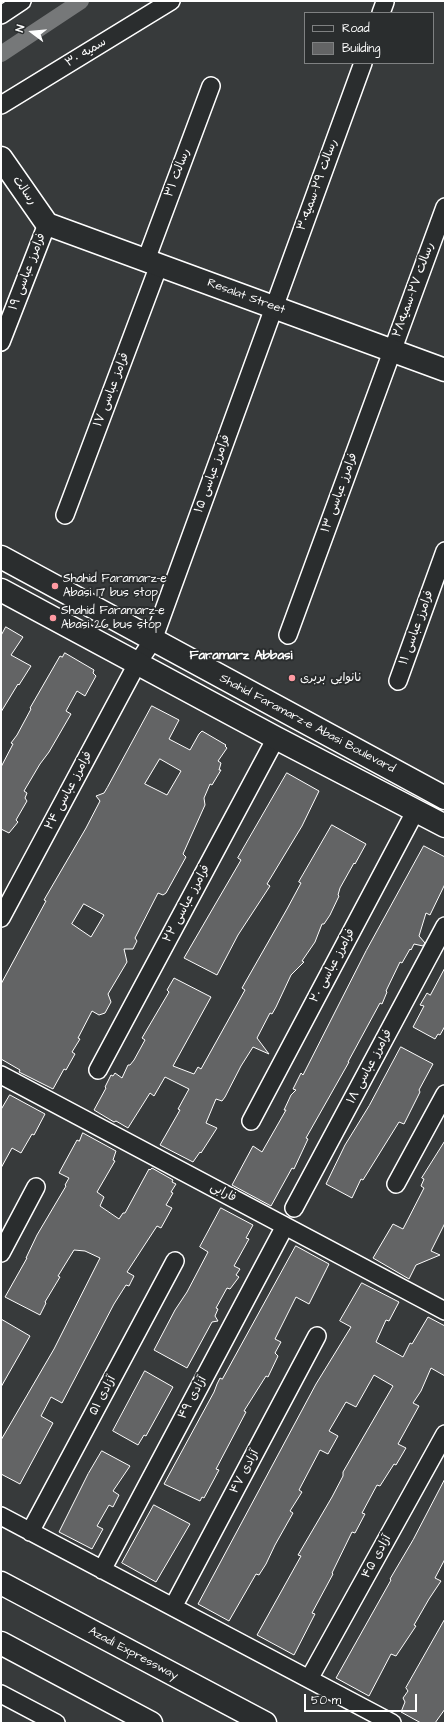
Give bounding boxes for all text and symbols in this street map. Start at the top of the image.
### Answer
north arrow [12,12,52,52]
legend [304,12,434,64]
text: Road [342,20,370,37]
text: N [12,23,28,34]
street label: سمیه ۳۰ [63,35,109,71]
text: Building [342,40,380,57]
street label: رسالت ۲۹-سمیه۳۰ [295,137,341,233]
street label: رسالت ۳۱ [162,147,194,199]
street label: رسالت [9,174,39,208]
street label: فرامرز عباسی ۱۹ [7,231,49,313]
street label: رسالت ۲۷-سمیه۲۸ [390,240,438,340]
street label: Resalat Street [205,276,287,318]
street label: فرامز عباسی ۱۷ [91,351,133,429]
street label: فرامرز عباسی ۱۵ [192,433,234,515]
street label: فرامرز عباسی ۱۳ [319,451,361,535]
place label: Shahid Faramarz-e Abasi 17 bus stop [63,572,167,600]
marker: Shahid Faramarz-e Abasi 17 bus stop [50,581,60,591]
street label: فرامرز عباسی ۱۱ [397,589,437,667]
place label: Shahid Faramarz-e Abasi 26 bus stop [61,604,165,632]
marker: Shahid Faramarz-e Abasi 26 bus stop [48,613,58,623]
district label: Faramarz Abbasi [190,648,292,664]
street label: Shahid Faramarz-e Abasi Boulevard [217,671,397,777]
place label: نانوایی بربری [300,671,362,685]
marker: نانوایی بربری [287,673,297,683]
street label: فرامرز عباسی ۲۴ [42,749,96,833]
street label: فرامرز عباسی ۲۲ [161,863,213,945]
street label: فرامرز عباسی ۲۰ [308,927,358,1005]
street label: فرامرز عباسی ۱۸ [344,1027,396,1107]
street label: فارابی [207,1180,239,1206]
street label: ۵۱ آزادی [87,1374,119,1418]
street label: ۴۹ آزادی [176,1374,210,1422]
street label: ۴۷ آزادی [227,1448,263,1496]
street label: ۴۵ آزادی [359,1533,395,1581]
street label: Azadi Expressway [86,1624,180,1684]
scale bar [306,1686,419,1712]
text: 50 m [311,1692,341,1709]

